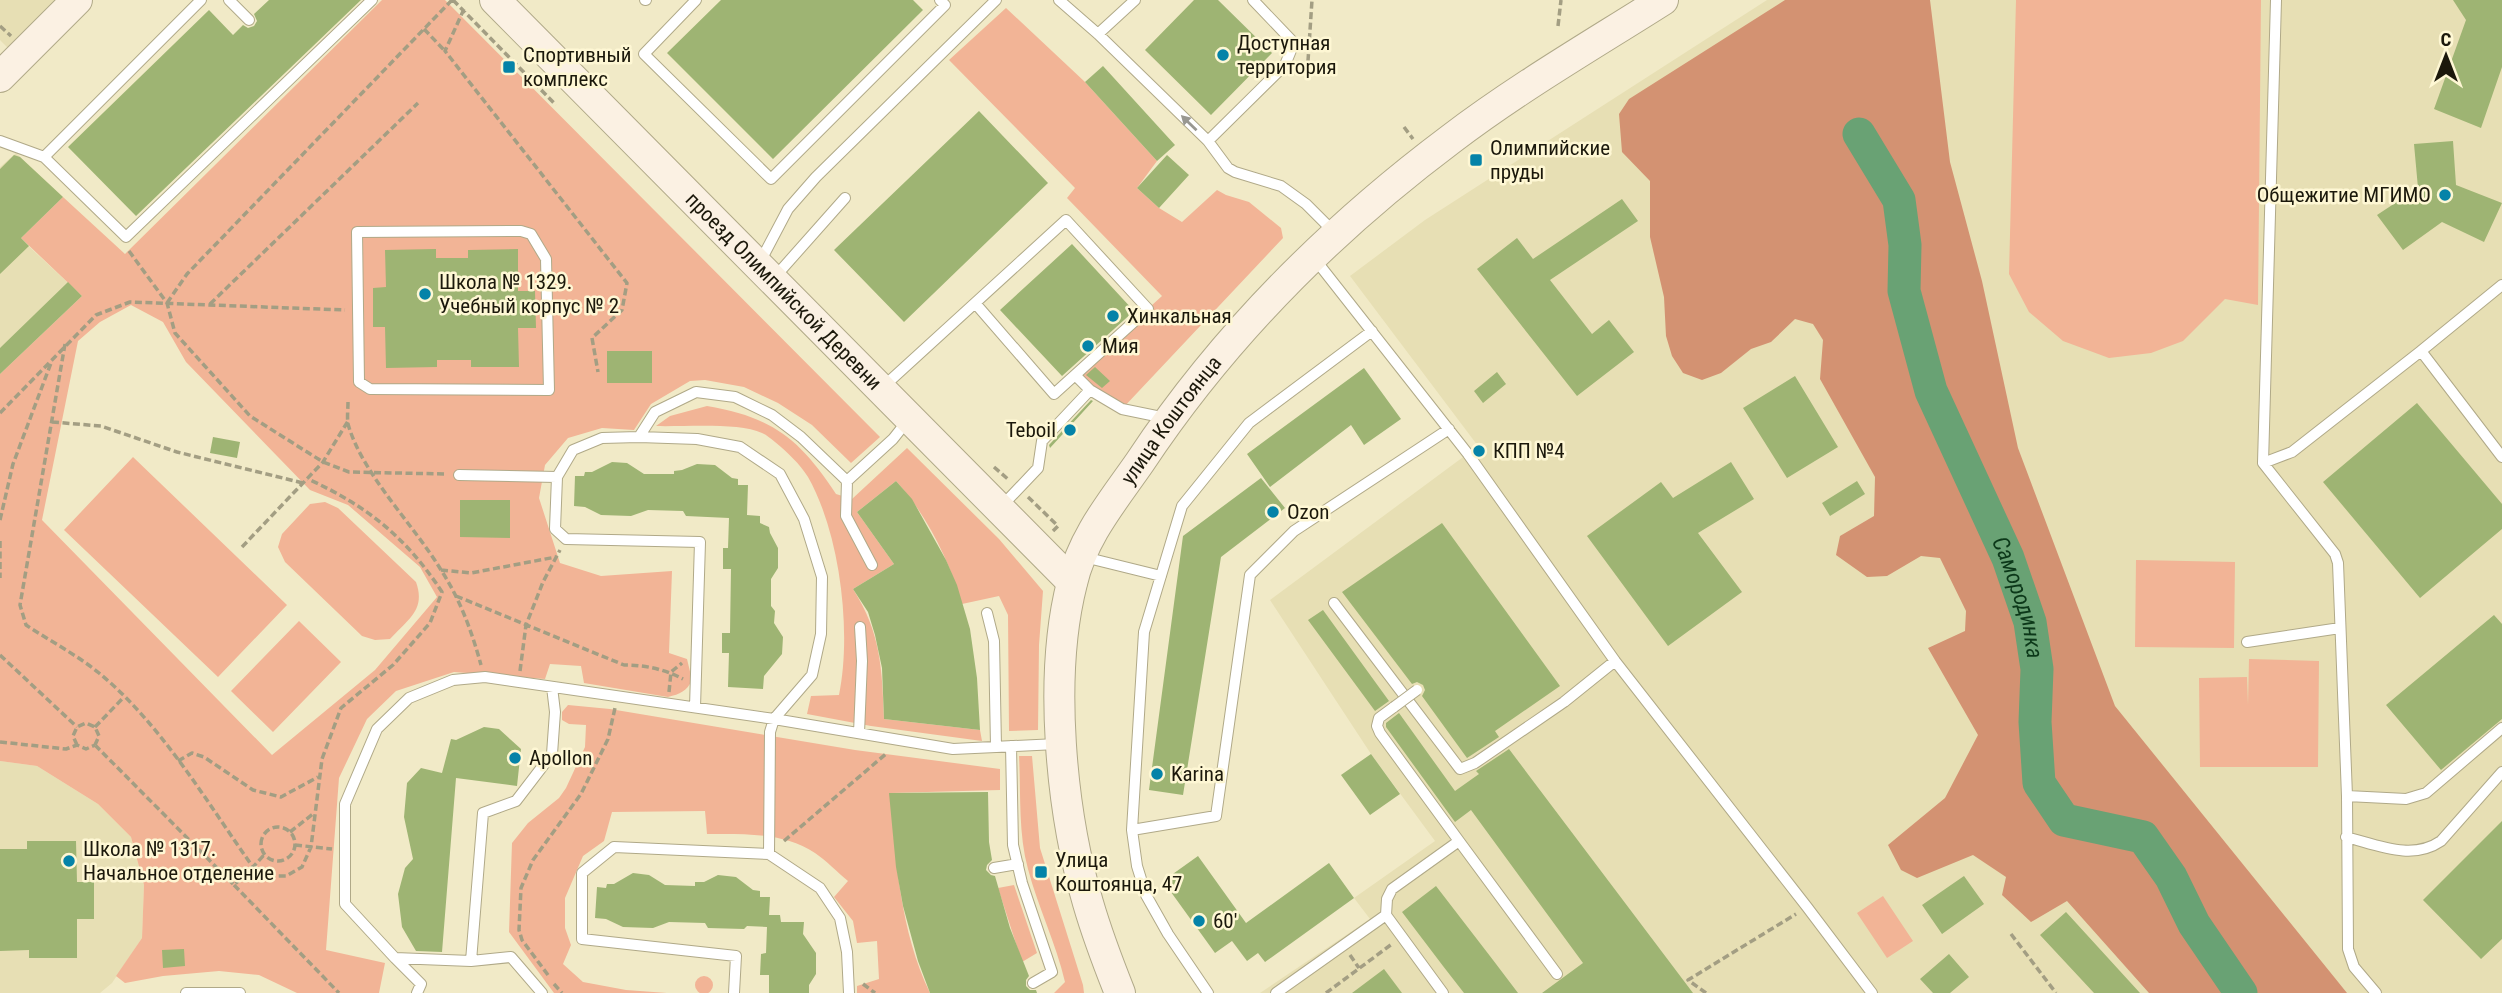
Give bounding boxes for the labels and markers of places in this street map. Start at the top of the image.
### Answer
place label: Доступная территория [1237,31,1337,79]
place label: Спортивный комплекс [523,43,632,91]
marker: Доступная территория [1215,47,1231,63]
marker: Спортивный комплекс [501,59,517,75]
place label: Олимпийские пруды [1490,136,1610,184]
marker: Олимпийские пруды [1468,152,1484,168]
place label: Общежитие МГИМО [2257,183,2431,207]
marker: Общежитие МГИМО [2437,187,2453,203]
place label: Школа № 1329. Учебный корпус № 2 [439,270,619,318]
marker: Школа № 1329. Учебный корпус № 2 [417,286,433,302]
place label: Хинкальная [1127,304,1232,328]
marker: Хинкальная [1105,308,1121,324]
place label: Мия [1102,334,1139,358]
marker: Мия [1080,338,1096,354]
place label: Teboil [1006,418,1056,442]
marker: Teboil [1062,422,1078,438]
place label: КПП №4 [1493,439,1565,463]
marker: КПП №4 [1471,443,1487,459]
place label: Ozon [1287,500,1329,524]
marker: Ozon [1265,504,1281,520]
place label: Apollon [529,746,592,770]
marker: Apollon [507,750,523,766]
place label: Karina [1171,762,1224,786]
marker: Karina [1149,766,1165,782]
place label: Школа № 1317. Начальное отделение [83,837,274,885]
place label: Улица Коштоянца, 47 [1055,848,1182,896]
marker: Школа № 1317. Начальное отделение [61,853,77,869]
marker: Улица Коштоянца, 47 [1033,864,1049,880]
place label: 60' [1213,909,1237,933]
marker: 60' [1191,913,1207,929]

